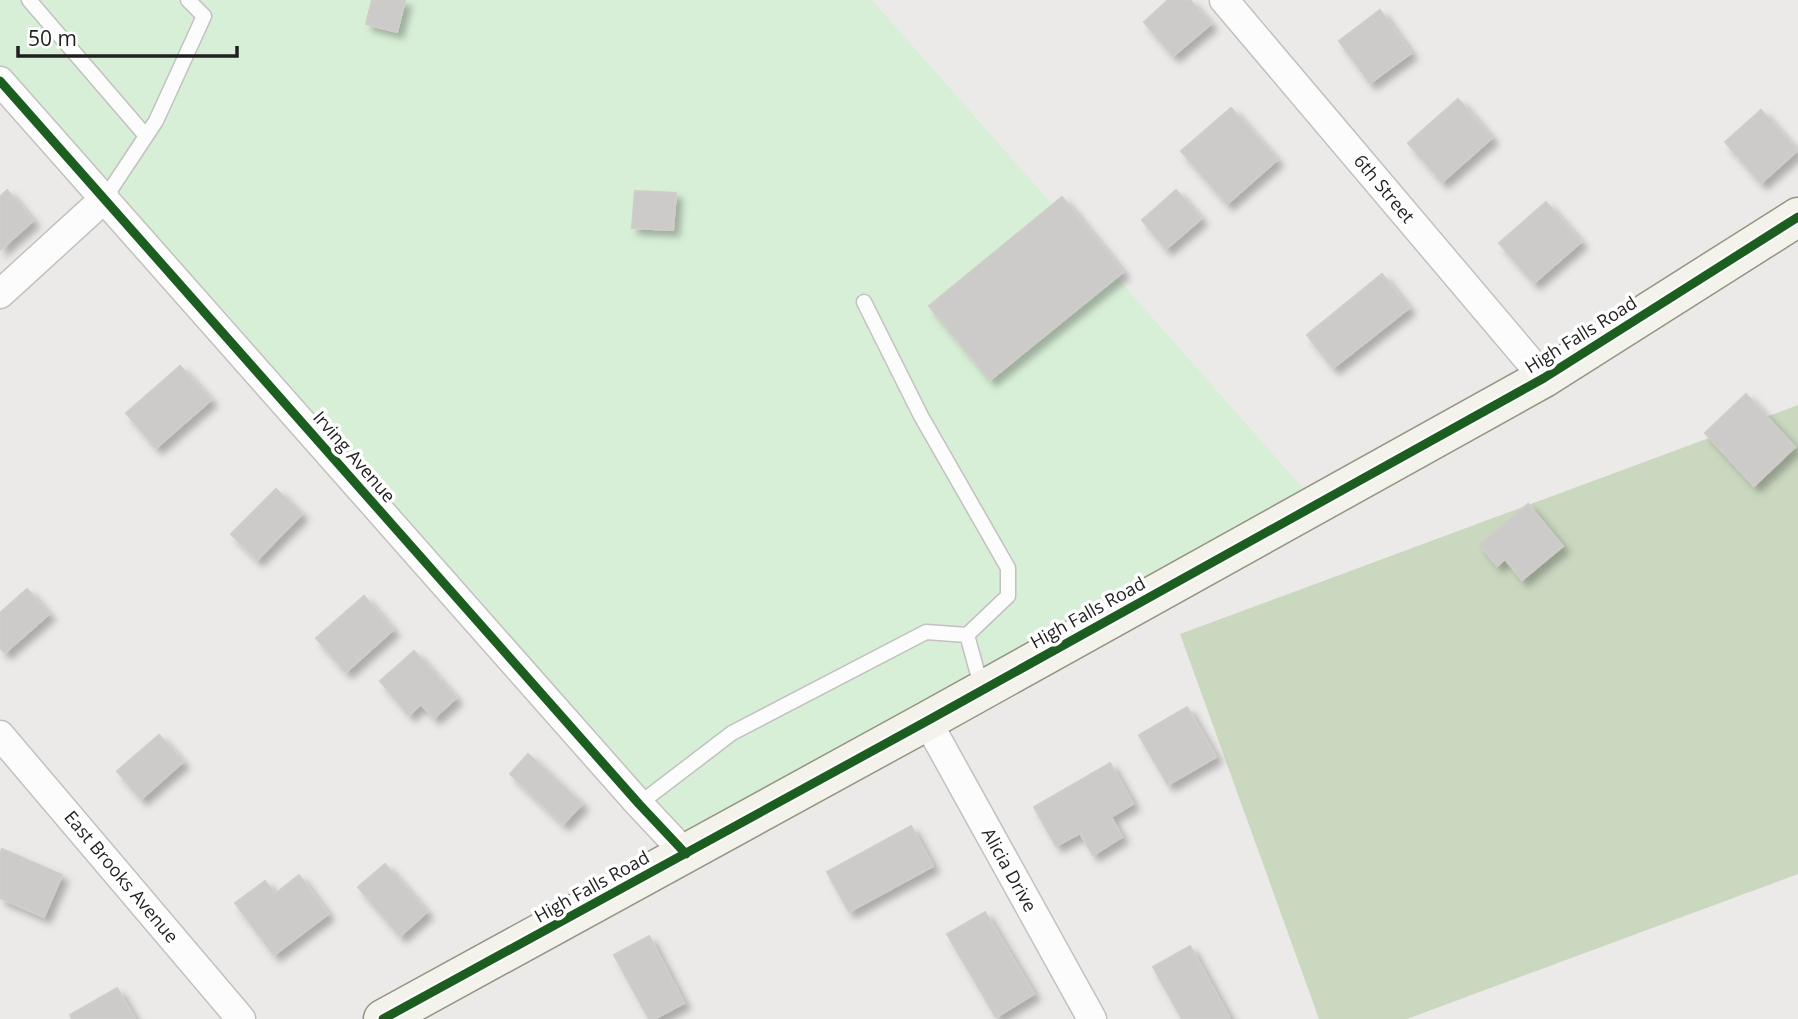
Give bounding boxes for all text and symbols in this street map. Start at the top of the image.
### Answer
scale bar [18,14,236,58]
text: 50 m [28,24,77,52]
street label: 6th Street [1349,149,1421,228]
street label: High Falls Road [1520,290,1641,378]
street label: Irving Avenue [308,405,401,507]
street label: High Falls Road [1026,571,1149,654]
street label: East Brooks Avenue [59,805,184,948]
street label: Alicia Drive [977,823,1043,916]
street label: High Falls Road [530,845,653,928]

